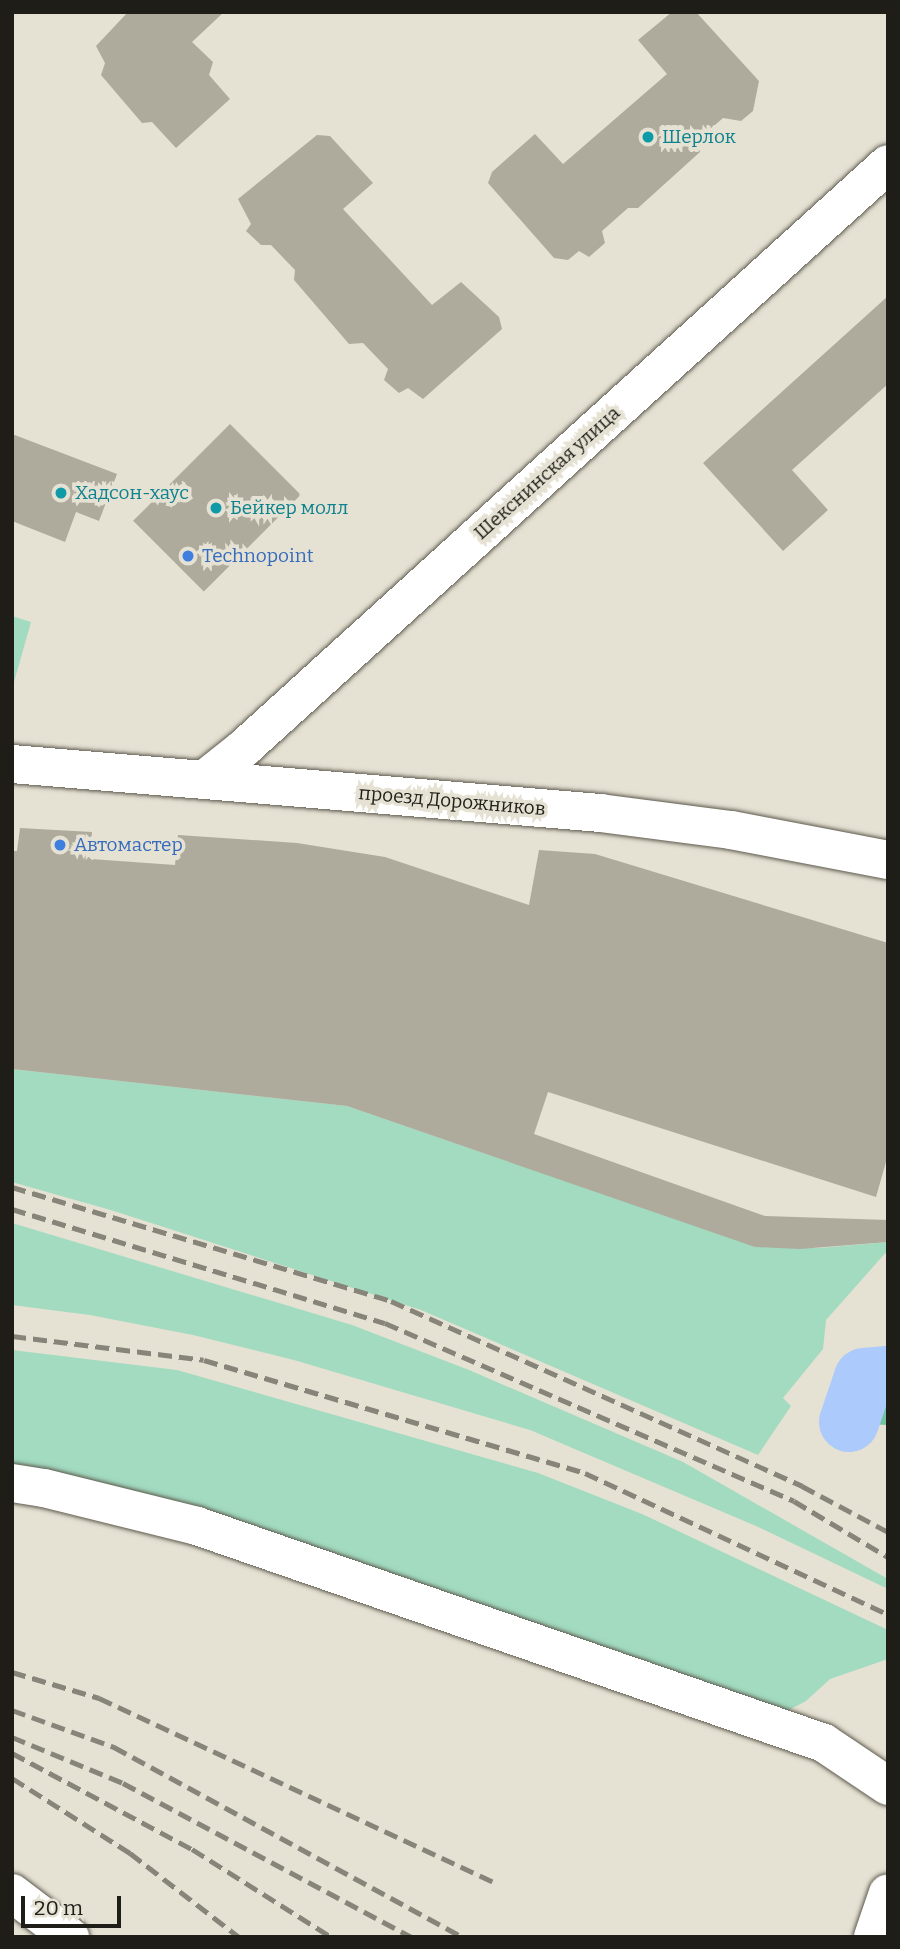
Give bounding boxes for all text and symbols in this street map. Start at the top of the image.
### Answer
place label: Шерлок [662,126,736,148]
marker: Шерлок [640,129,656,145]
street label: Шекснинская улица [470,402,624,544]
place label: Хадсон-хаус [75,482,189,504]
marker: Хадсон-хаус [53,485,69,501]
place label: Бейкер молл [230,497,348,519]
marker: Бейкер молл [208,500,224,516]
place label: Technopoint [202,545,314,567]
marker: Technopoint [180,548,196,564]
street label: проезд Дорожников [358,781,546,821]
place label: Автомастер [74,834,183,856]
marker: Автомастер [52,837,68,853]
scale bar [24,1882,124,1926]
text: 20 m [34,1895,83,1921]

